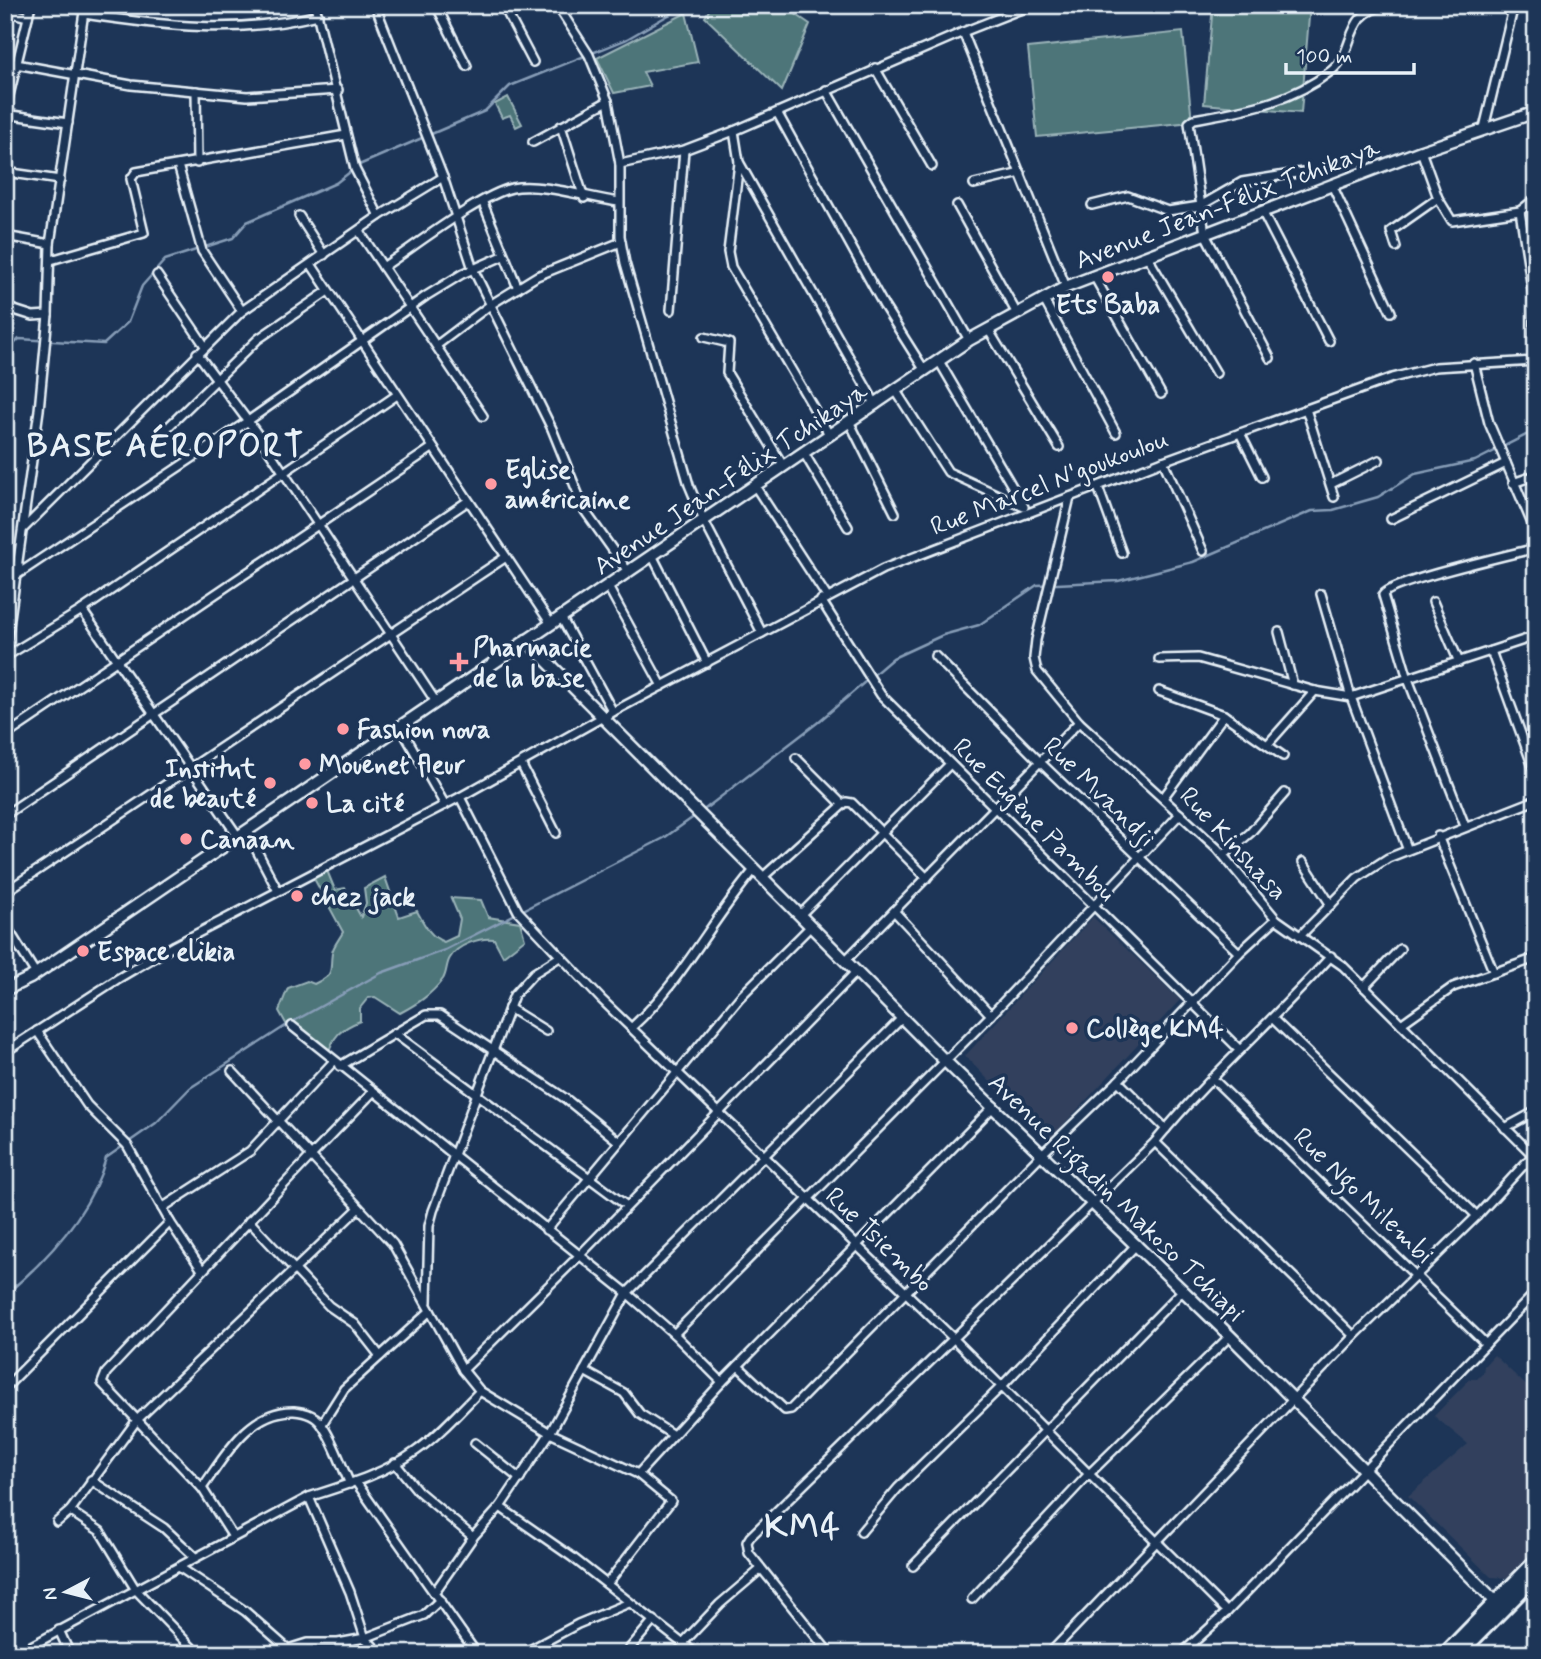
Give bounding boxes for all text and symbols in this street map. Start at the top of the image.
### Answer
scale bar [1286,32,1413,76]
text: 100 m [1296,43,1352,71]
street label: Avenue Jean-Félix Tchikaya [1071,131,1385,279]
marker: Ets Baba [1100,269,1116,285]
place label: Ets Baba [1056,289,1160,323]
street label: Avenue Jean-Félix Tchikaya [588,375,875,584]
district label: BASE AÉROPORT [27,423,305,469]
street label: Rue Marcel N'goukoulou [926,423,1174,545]
place label: Eglise américaine [505,454,631,518]
marker: Eglise américaine [483,476,499,492]
place label: Pharmacie de la base [473,632,592,696]
marker: Pharmacie de la base [451,654,467,670]
place label: Fashion nova [357,714,490,748]
marker: Fashion nova [335,721,351,737]
street label: Rue Mvandji [1035,730,1163,855]
street label: Rue Eugène Pambou [944,731,1123,910]
place label: Mouenet fleur [319,749,465,783]
place label: Institut de beauté [150,753,257,817]
marker: Mouenet fleur [297,756,313,772]
marker: Institut de beauté [262,775,278,791]
street label: Rue Kinshasa [1171,780,1294,909]
place label: La cité [326,788,405,822]
marker: La cité [304,795,320,811]
place label: Canaan [200,824,295,858]
marker: Canaan [178,831,194,847]
place label: chez jack [310,881,415,915]
marker: chez jack [289,888,305,904]
place label: Espace elikia [97,936,235,970]
marker: Espace elikia [75,943,91,959]
place label: Collège KM4 [1086,1013,1225,1048]
marker: Collège KM4 [1064,1020,1080,1036]
street label: Avenue Rigadin Makoso Tchiapi [978,1067,1251,1333]
street label: Rue Ngo Milembi [1283,1121,1440,1274]
street label: Rue Tsiembo [817,1180,940,1301]
district label: KM4 [764,1506,842,1550]
north arrow [32,1558,102,1628]
text: N [37,1586,64,1602]

